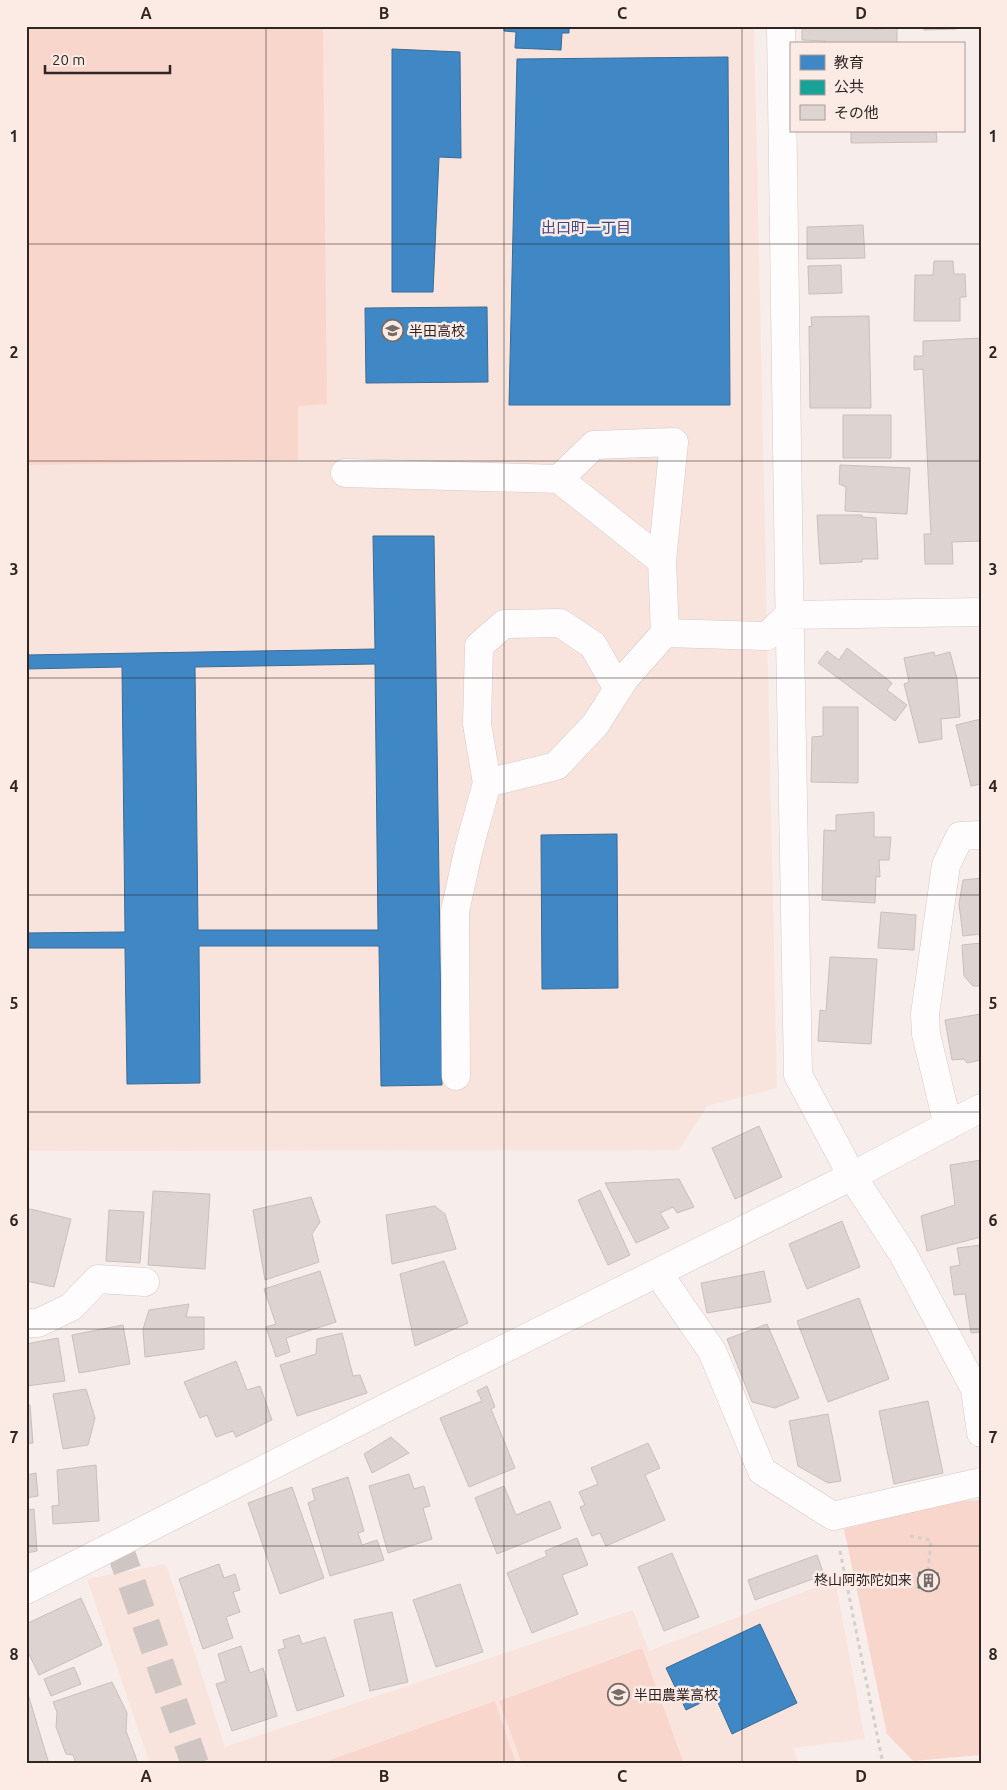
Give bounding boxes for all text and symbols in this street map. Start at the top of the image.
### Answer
text: A [140,4,152,22]
text: B [379,4,389,22]
text: C [617,4,627,22]
text: D [855,4,867,22]
scale bar [45,42,170,74]
legend [790,42,964,132]
text: 20 m [52,51,85,68]
text: 教育 [834,54,864,71]
text: 公共 [834,78,864,95]
text: その他 [834,104,879,121]
text: 1 [9,127,19,145]
text: 1 [988,127,998,145]
district label: 出口町一丁目 [541,219,631,236]
school or university icon: 半田高校 [381,319,405,343]
place label: 半田高校 [409,323,465,339]
text: 2 [9,343,19,361]
text: 2 [988,343,998,361]
text: 3 [9,560,19,578]
text: 3 [988,560,998,578]
text: 4 [9,777,19,795]
text: 4 [988,777,998,795]
text: 5 [9,994,19,1012]
text: 5 [988,994,998,1012]
text: 6 [9,1211,19,1229]
text: 6 [988,1211,998,1229]
text: 7 [9,1428,19,1446]
text: 7 [988,1428,998,1446]
building icon: 柊山阿弥陀如来 [916,1568,940,1592]
place label: 柊山阿弥陀如来 [814,1572,912,1588]
text: 8 [9,1645,19,1663]
text: 8 [988,1645,998,1663]
school or university icon: 半田農業高校 [606,1683,630,1707]
place label: 半田農業高校 [634,1687,718,1703]
text: A [140,1767,152,1785]
text: B [379,1767,389,1785]
text: C [617,1767,627,1785]
text: D [855,1767,867,1785]

